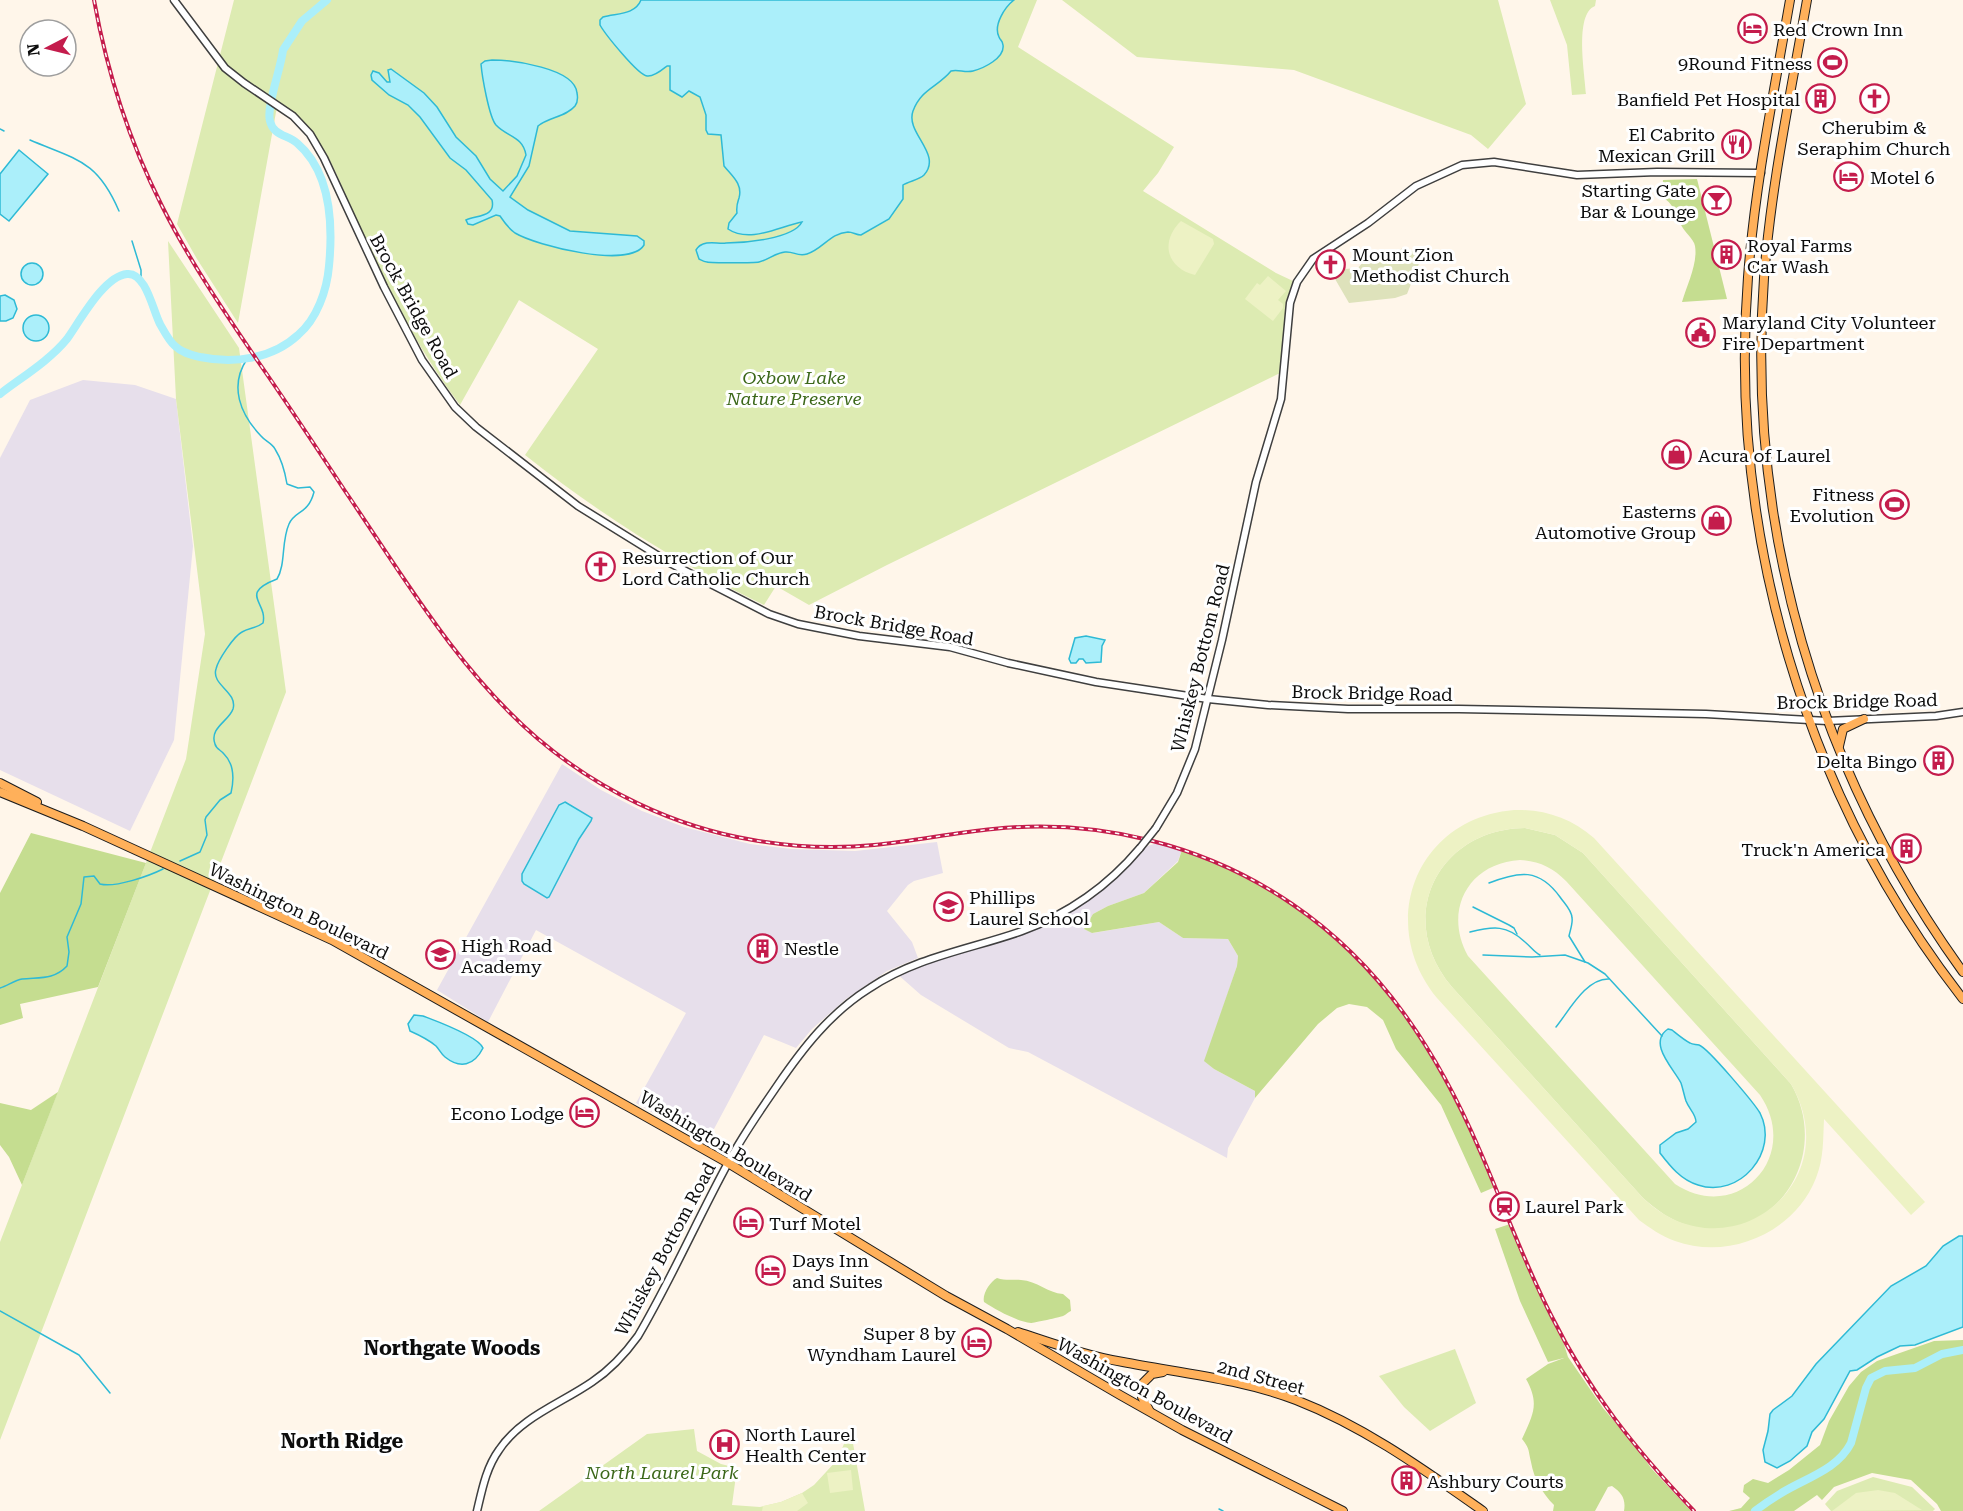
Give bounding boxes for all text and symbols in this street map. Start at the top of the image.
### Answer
hotel icon: Red Crown Inn [1736,13,1768,45]
north arrow [18,18,78,78]
place label: Red Crown Inn [1773,19,1904,40]
text: N [23,42,44,57]
sports icon: 9Round Fitness [1817,47,1849,79]
place label: 9Round Fitness [1678,53,1812,74]
church icon: Cherubim & Seraphim Church [1858,82,1890,114]
building icon: Banfield Pet Hospital [1805,83,1837,115]
place label: Banfield Pet Hospital [1617,89,1800,110]
place label: Cherubim & Seraphim Church [1798,117,1951,159]
place label: El Cabrito Mexican Grill [1598,124,1715,166]
restaurant icon: El Cabrito Mexican Grill [1720,128,1752,160]
hotel icon: Motel 6 [1833,161,1865,193]
place label: Motel 6 [1870,167,1934,188]
place label: Starting Gate Bar & Lounge [1580,180,1696,222]
bar icon: Starting Gate Bar & Lounge [1701,184,1733,216]
street label: Brock Bridge Road [366,230,463,382]
place label: Royal Farms Car Wash [1747,235,1852,277]
building icon: Royal Farms Car Wash [1710,239,1742,271]
place label: Mount Zion Methodist Church [1352,244,1510,286]
church icon: Mount Zion Methodist Church [1315,248,1347,280]
place label: Maryland City Volunteer Fire Department [1722,312,1936,354]
public building icon: Maryland City Volunteer Fire Department [1685,316,1717,348]
park label: Oxbow Lake Nature Preserve [725,367,862,409]
shop icon: Acura of Laurel [1661,439,1693,471]
place label: Acura of Laurel [1698,445,1831,466]
place label: Fitness Evolution [1790,484,1874,526]
sports icon: Fitness Evolution [1879,488,1911,520]
place label: Easterns Automotive Group [1535,501,1696,543]
shop icon: Easterns Automotive Group [1701,505,1733,537]
place label: Resurrection of Our Lord Catholic Church [622,547,810,589]
church icon: Resurrection of Our Lord Catholic Church [585,551,617,583]
street label: Whiskey Bottom Road [1166,561,1234,754]
street label: Brock Bridge Road [813,601,976,649]
street label: Brock Bridge Road [1291,681,1453,705]
street label: Brock Bridge Road [1776,689,1938,713]
building icon: Delta Bingo [1922,745,1954,777]
place label: Delta Bingo [1817,751,1917,772]
building icon: Truck'n America [1890,833,1922,865]
place label: Truck'n America [1741,839,1885,860]
street label: Washington Boulevard [206,858,393,964]
place label: Phillips Laurel School [969,887,1090,929]
school or university icon: Phillips Laurel School [932,891,964,923]
building icon: Nestle [747,932,779,964]
place label: High Road Academy [461,935,553,977]
place label: Nestle [784,938,839,959]
school or university icon: High Road Academy [424,939,456,971]
street label: Washington Boulevard [636,1086,816,1206]
hotel icon: Econo Lodge [569,1097,601,1129]
place label: Econo Lodge [451,1103,564,1124]
street label: Whiskey Bottom Road [610,1158,720,1339]
station icon: Laurel Park [1488,1190,1520,1222]
place label: Laurel Park [1525,1196,1624,1217]
hotel icon: Turf Motel [732,1207,764,1239]
place label: Turf Motel [769,1213,861,1234]
place label: Days Inn and Suites [792,1250,883,1292]
hotel icon: Days Inn and Suites [755,1254,787,1286]
place label: Super 8 by Wyndham Laurel [807,1323,956,1365]
hotel icon: Super 8 by Wyndham Laurel [961,1327,993,1359]
street label: Washington Boulevard [1054,1333,1237,1447]
district label: Northgate Woods [364,1336,540,1360]
street label: 2nd Street [1215,1355,1307,1399]
place label: North Laurel Health Center [745,1424,866,1466]
hospital icon: North Laurel Health Center [708,1428,740,1460]
district label: North Ridge [281,1429,404,1453]
park label: North Laurel Park [585,1462,739,1483]
building icon: Ashbury Courts [1390,1465,1422,1497]
place label: Ashbury Courts [1427,1471,1564,1492]

